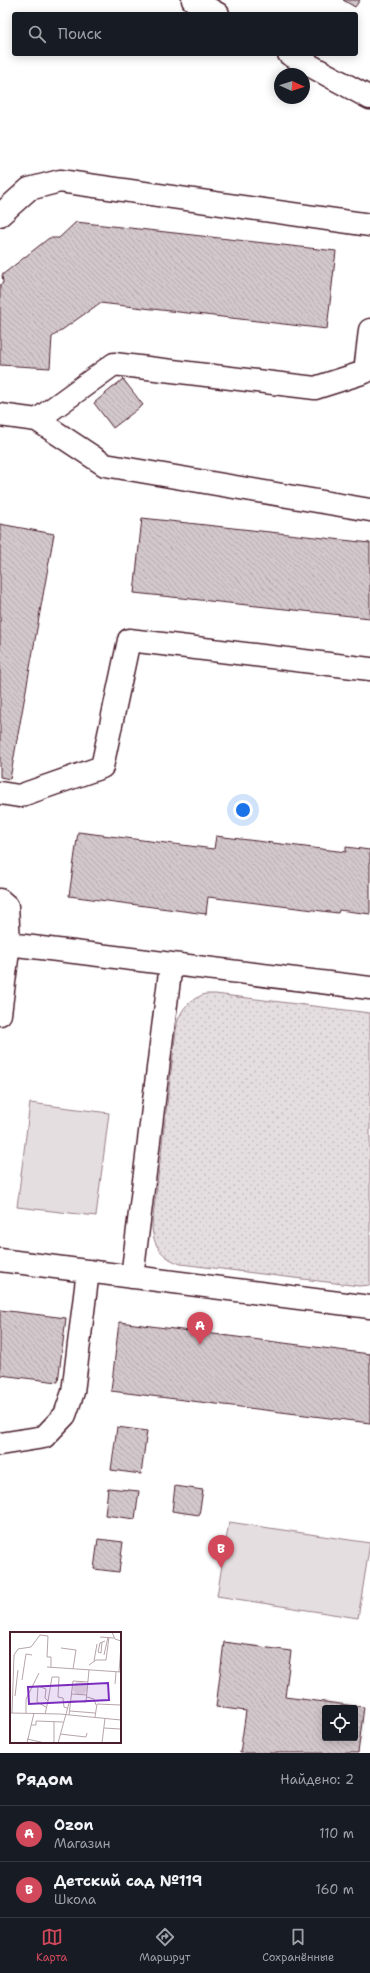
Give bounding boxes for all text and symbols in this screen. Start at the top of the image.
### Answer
search box [12,12,358,56]
icon: search [26,23,48,45]
text: Поиск [58,24,102,44]
north arrow [274,68,310,104]
your location [233,800,253,820]
pin: A [187,1312,213,1345]
pin: B [208,1535,234,1568]
inset map [10,1632,121,1743]
map controls [322,1705,358,1741]
button: locate [322,1705,358,1741]
text: Рядом [16,1768,73,1790]
text: Найдено: 2 [280,1771,354,1788]
text: Ozon [54,1815,94,1835]
text: A [24,1825,34,1842]
text: 110 m [319,1825,354,1842]
text: Магазин [54,1835,110,1852]
text: Детский сад №119 [54,1871,202,1891]
text: B [25,1881,33,1898]
text: 160 m [316,1881,354,1898]
text: Школа [54,1891,96,1908]
tab: Карта [36,1926,67,1965]
tab: Маршрут [139,1926,190,1965]
tab: Сохранённые [262,1926,334,1965]

